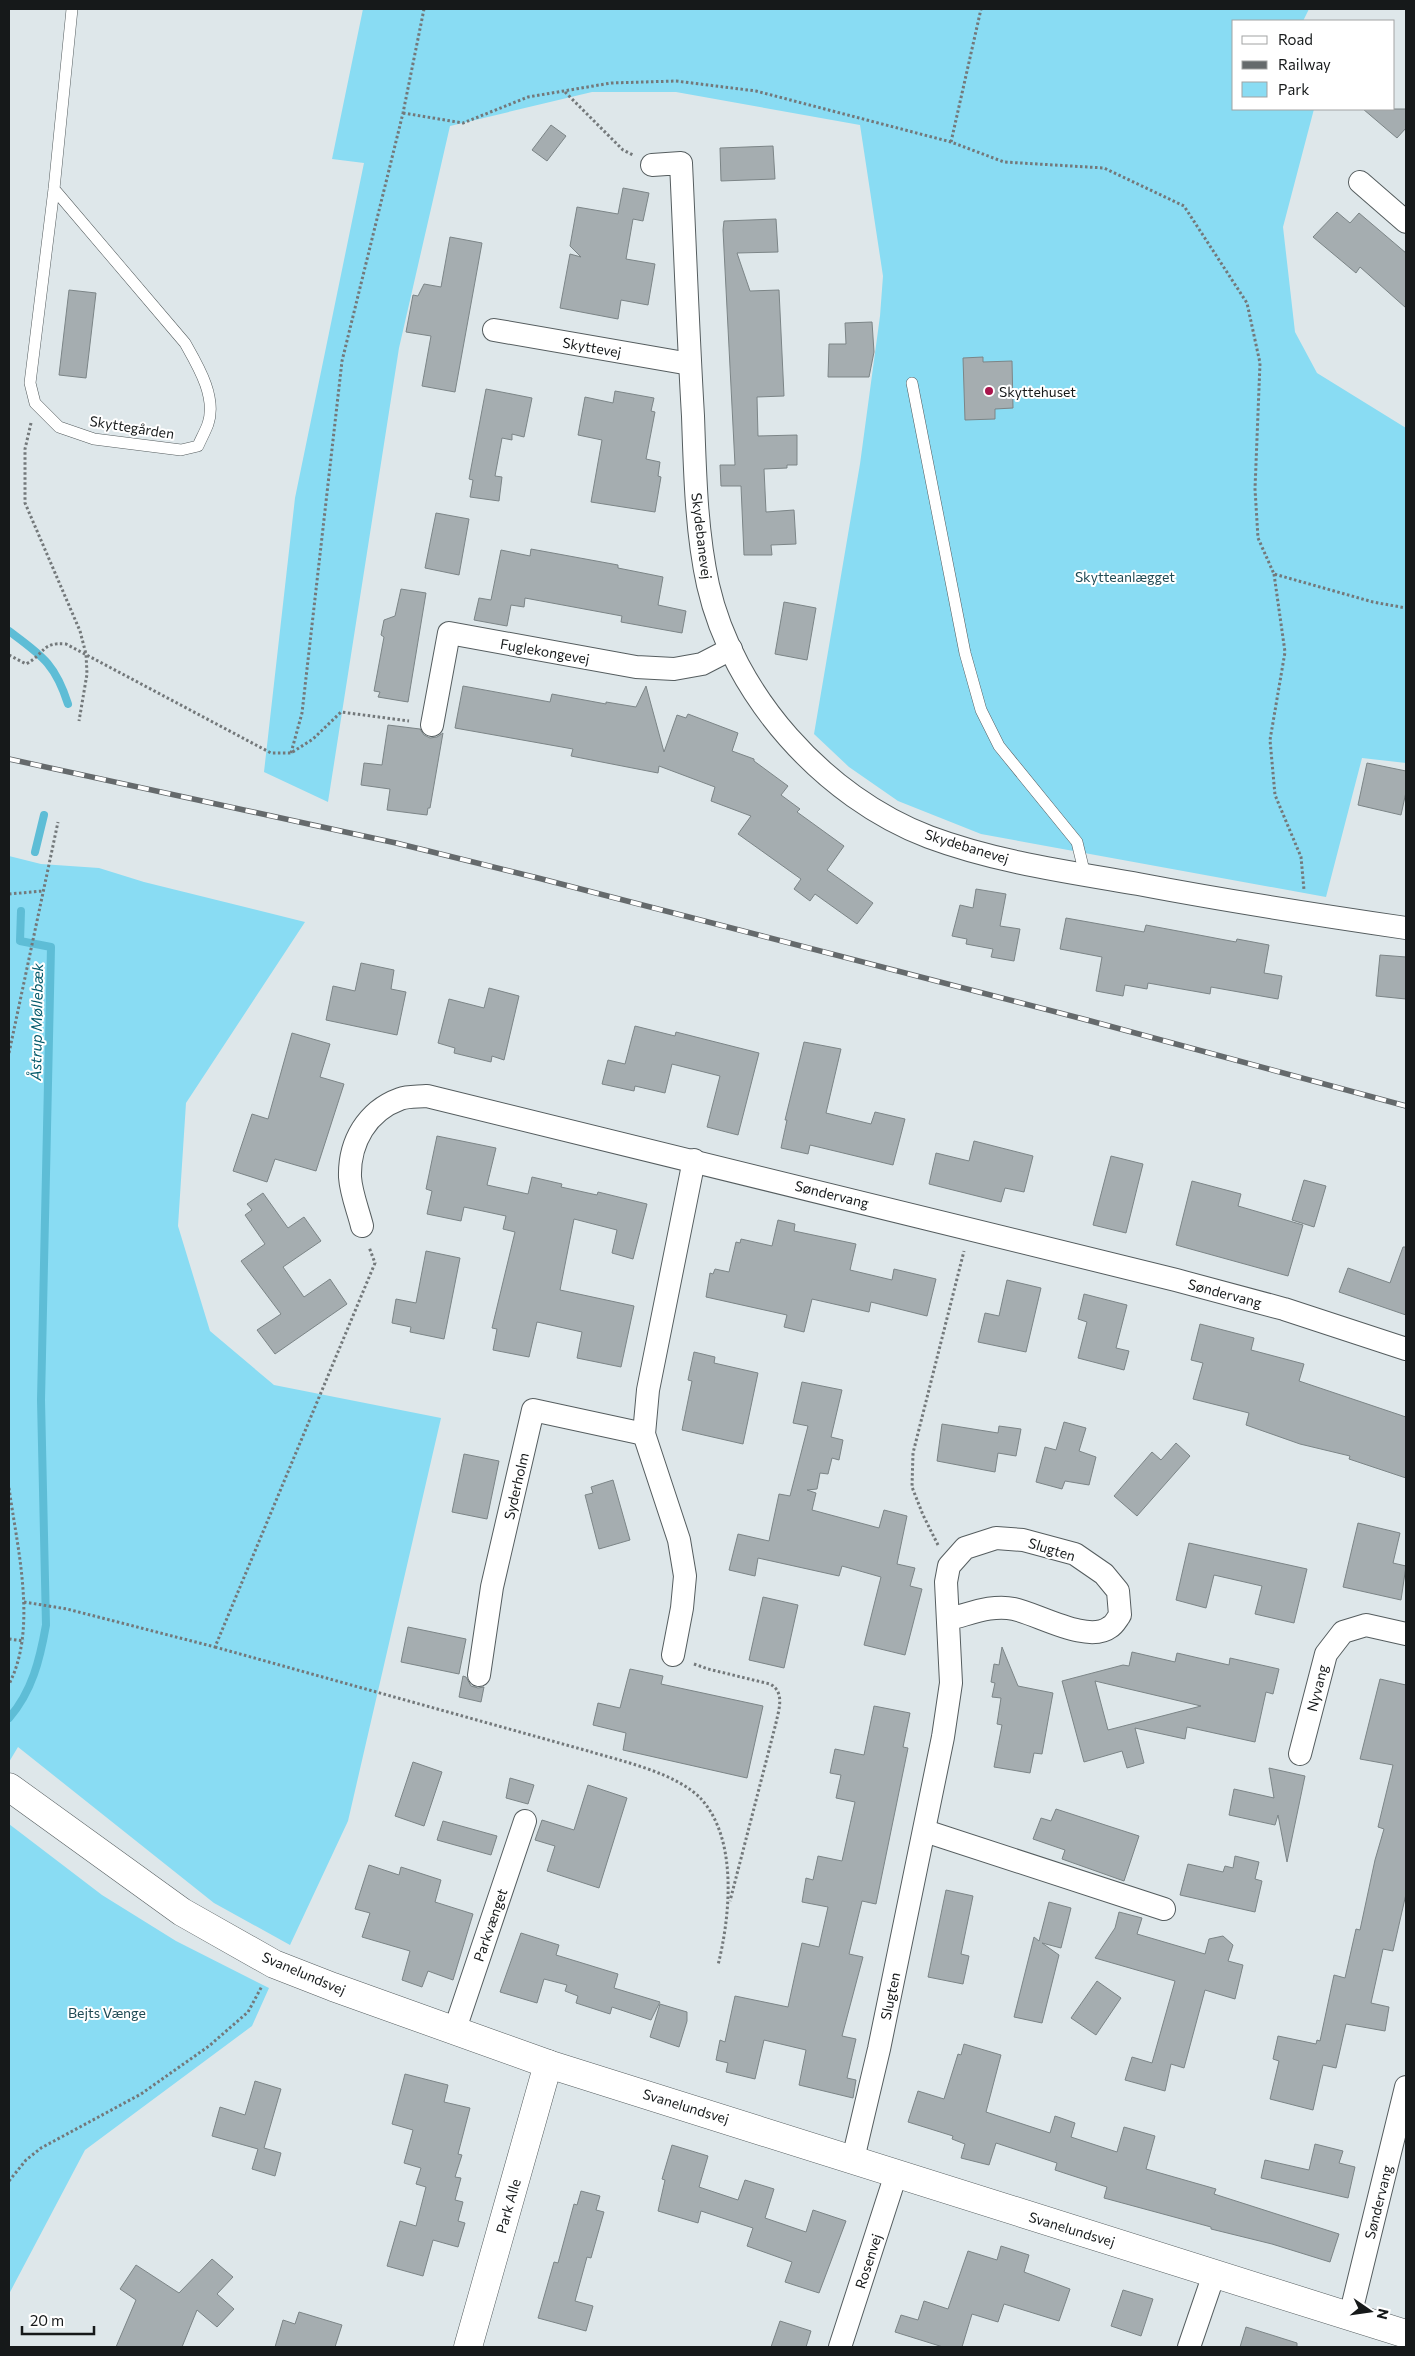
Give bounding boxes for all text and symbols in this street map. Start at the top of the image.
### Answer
legend [1232,20,1395,110]
text: Road [1278,30,1313,48]
text: Railway [1278,55,1331,73]
text: Park [1278,80,1309,98]
street label: Skyttevej [561,333,623,361]
place label: Skyttehuset [999,383,1076,400]
marker: Skyttehuset [983,385,995,397]
street label: Skyttegården [88,412,176,442]
street label: Skydebanevej [688,492,716,580]
park label: Skytteanlægget [1075,568,1175,585]
street label: Fuglekongevej [499,635,591,667]
street label: Skydebanevej [923,825,1011,867]
water label: Åstrup Møllebæk [25,962,46,1082]
street label: Søndervang [793,1177,871,1211]
street label: Søndervang [1186,1275,1264,1311]
street label: Syderholm [500,1451,532,1521]
street label: Slugten [1026,1534,1078,1564]
street label: Nyvang [1303,1662,1331,1713]
street label: Parkvænget [470,1886,511,1964]
street label: Svanelundsvej [260,1948,348,1998]
street label: Slugten [877,1971,903,2021]
park label: Bejts Vænge [68,2004,146,2021]
street label: Svanelundsvej [641,2085,731,2127]
street label: Søndervang [1361,2163,1395,2241]
street label: Park Alle [492,2177,524,2235]
street label: Svanelundsvej [1027,2208,1117,2250]
street label: Rosenvej [851,2231,885,2291]
north arrow [1345,2286,1395,2336]
scale bar [22,2304,95,2336]
text: N [1374,2307,1393,2321]
text: 20 m [30,2311,64,2329]

